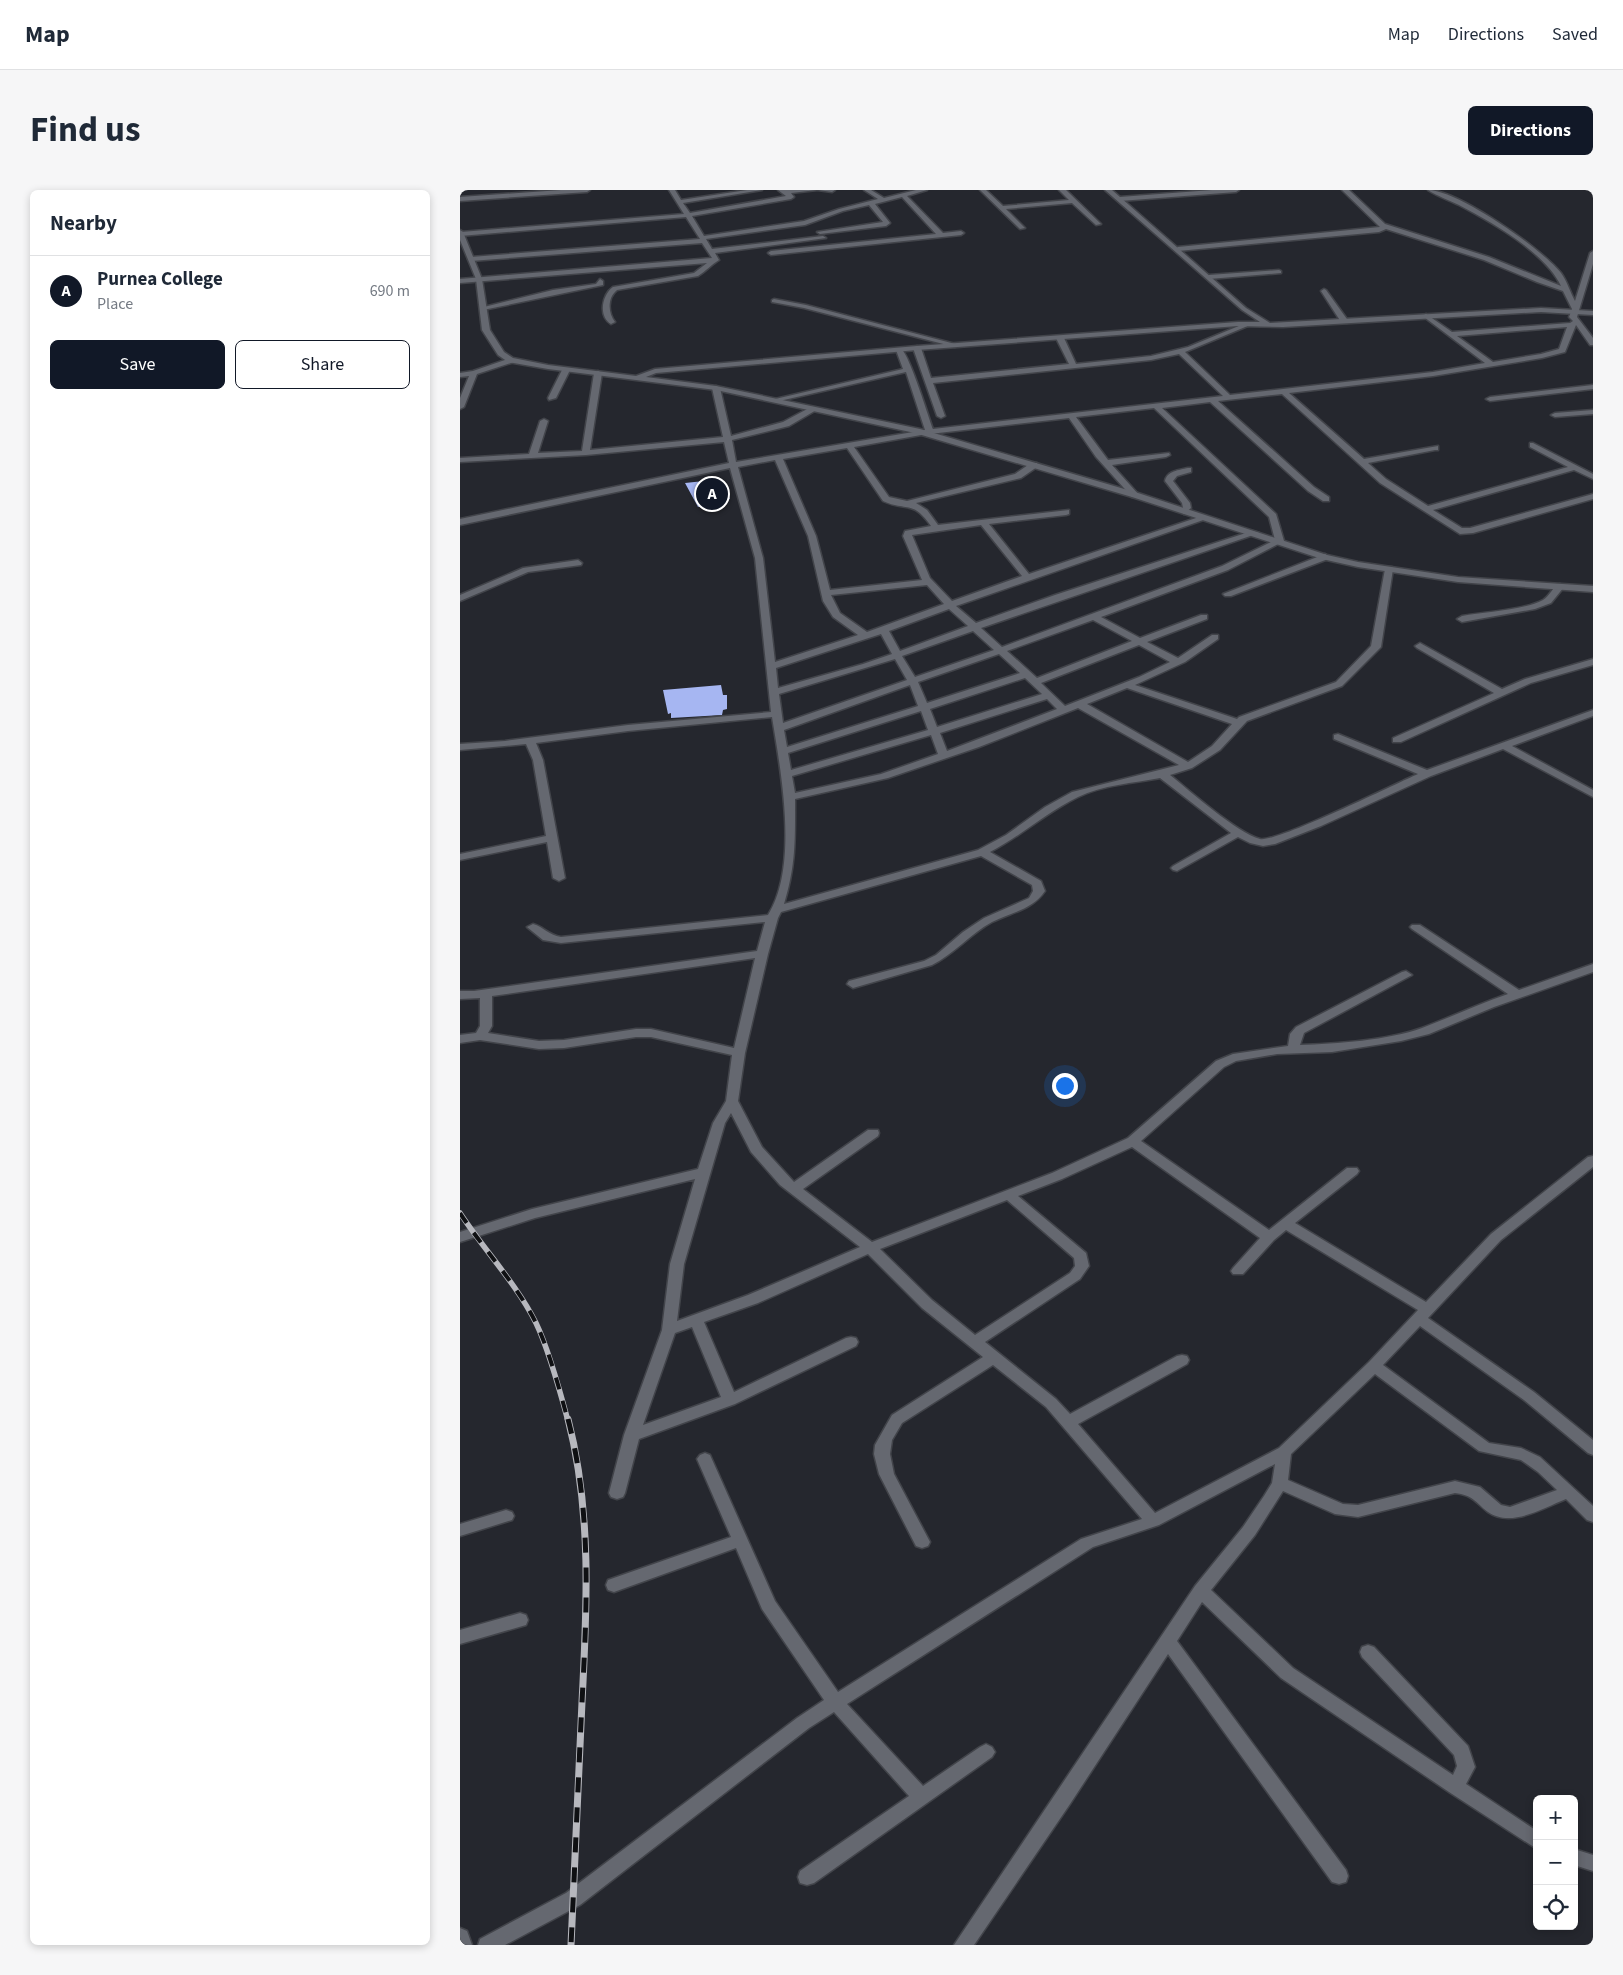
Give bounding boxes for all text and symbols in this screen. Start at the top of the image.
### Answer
text: Map [25,17,70,52]
text: Map [1388,22,1420,47]
text: Directions [1448,22,1524,47]
text: Saved [1552,22,1598,47]
text: Find us [30,105,140,155]
button: Directions [1468,106,1593,155]
text: Nearby [50,208,117,238]
text: Purnea College [97,266,223,293]
text: A [61,280,71,302]
text: 690 m [370,280,410,302]
text: Place [97,293,133,315]
button: Save [50,340,225,389]
button: Share [235,340,410,389]
pin: A [696,475,728,513]
your location [1052,1073,1078,1099]
map controls [1533,1795,1578,1930]
button: + [1533,1795,1578,1840]
button: − [1533,1840,1578,1885]
button: locate [1533,1885,1578,1930]

